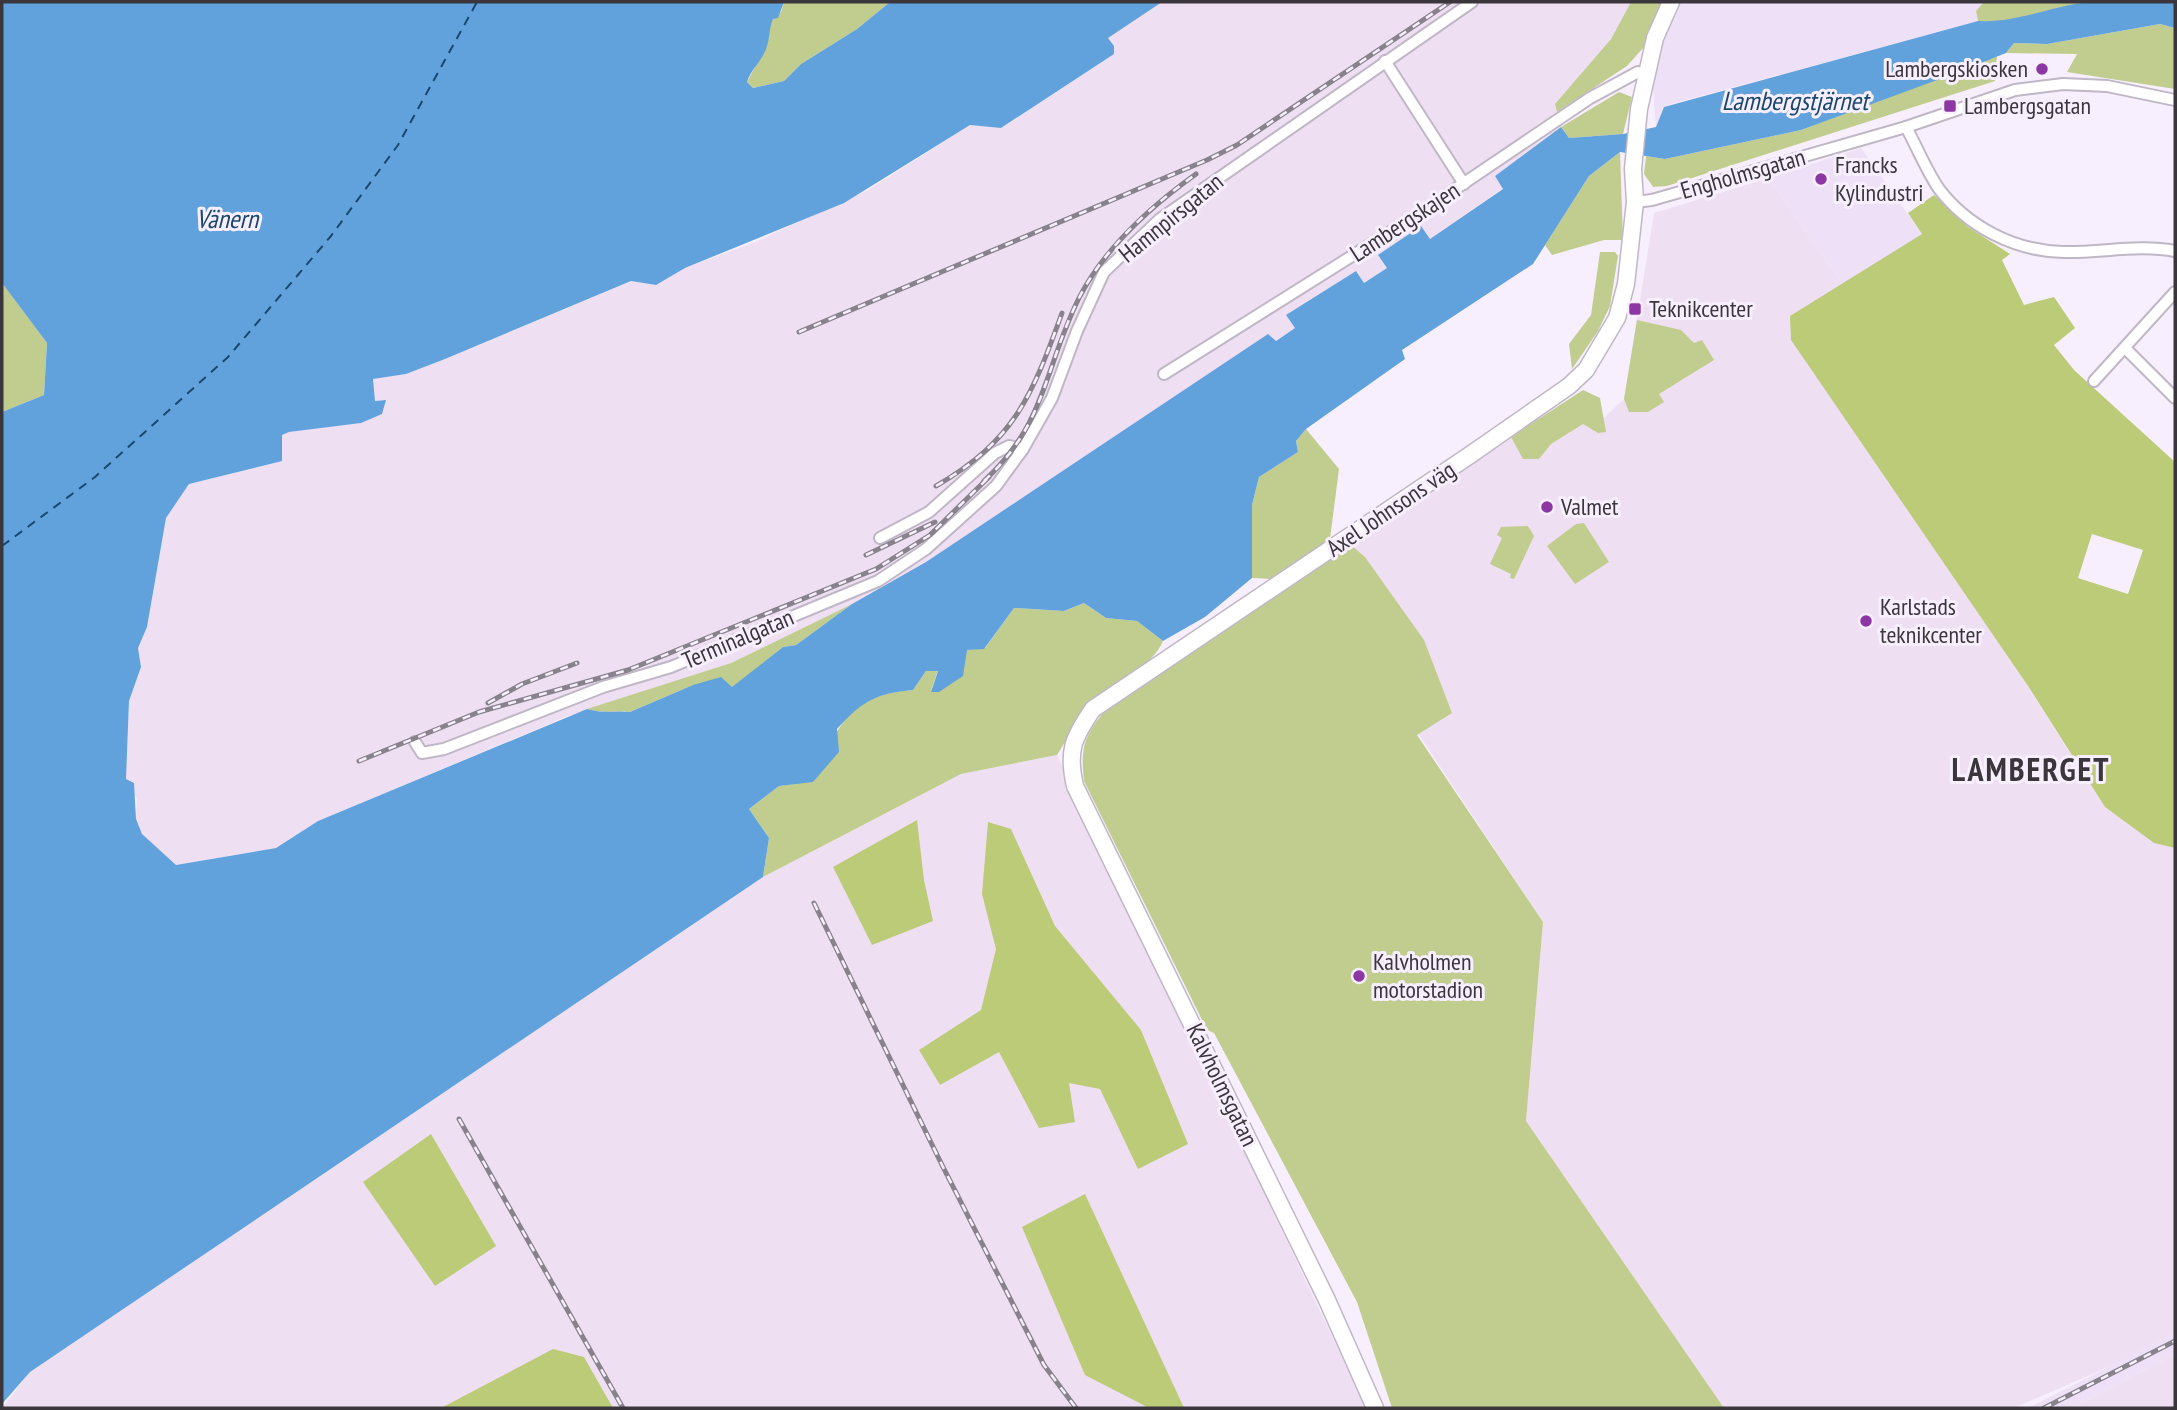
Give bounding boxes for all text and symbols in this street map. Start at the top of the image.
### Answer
place label: Lambergskiosken [1885,53,2028,84]
marker: Lambergskiosken [2034,61,2050,77]
water label: Lambergstjärnet [1722,84,1871,117]
place label: Lambergsgatan [1964,90,2091,121]
marker: Lambergsgatan [1942,98,1958,114]
street label: Engholmsgatan [1677,141,1809,206]
place label: Francks Kylindustri [1835,149,1923,208]
street label: Hamnpirsgatan [1112,166,1229,269]
marker: Francks Kylindustri [1813,171,1829,187]
street label: Lambergskajen [1344,175,1465,269]
water label: Vänern [196,202,260,235]
place label: Teknikcenter [1649,293,1753,324]
marker: Teknikcenter [1627,301,1643,317]
street label: Axel Johnsons väg [1320,454,1461,563]
place label: Valmet [1560,491,1619,522]
marker: Valmet [1539,499,1555,515]
place label: Karlstads teknikcenter [1880,591,1982,650]
street label: Terminalgatan [677,601,798,676]
marker: Karlstads teknikcenter [1858,613,1874,629]
district label: LAMBERGET [1952,748,2110,790]
place label: Kalvholmen motorstadion [1373,946,1483,1005]
marker: Kalvholmen motorstadion [1351,968,1367,984]
street label: Kalvholmsgatan [1179,1018,1265,1151]

